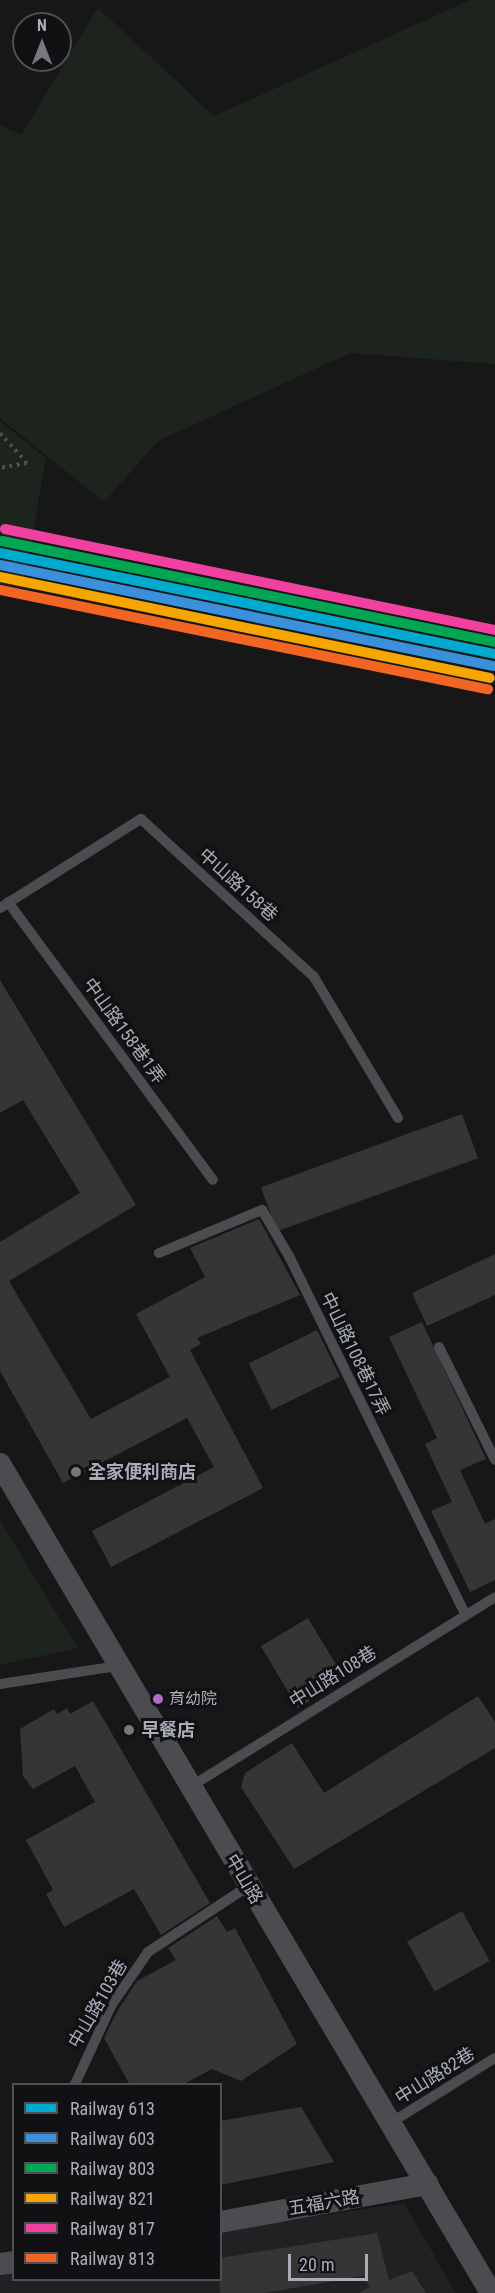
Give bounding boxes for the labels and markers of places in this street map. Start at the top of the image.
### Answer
place label: 全家便利商店 [88,1461,196,1483]
marker: 全家便利商店 [69,1465,83,1479]
place label: 育幼院 [169,1689,217,1709]
marker: 育幼院 [152,1693,164,1705]
place label: 早餐店 [141,1719,195,1741]
marker: 早餐店 [122,1723,136,1737]

